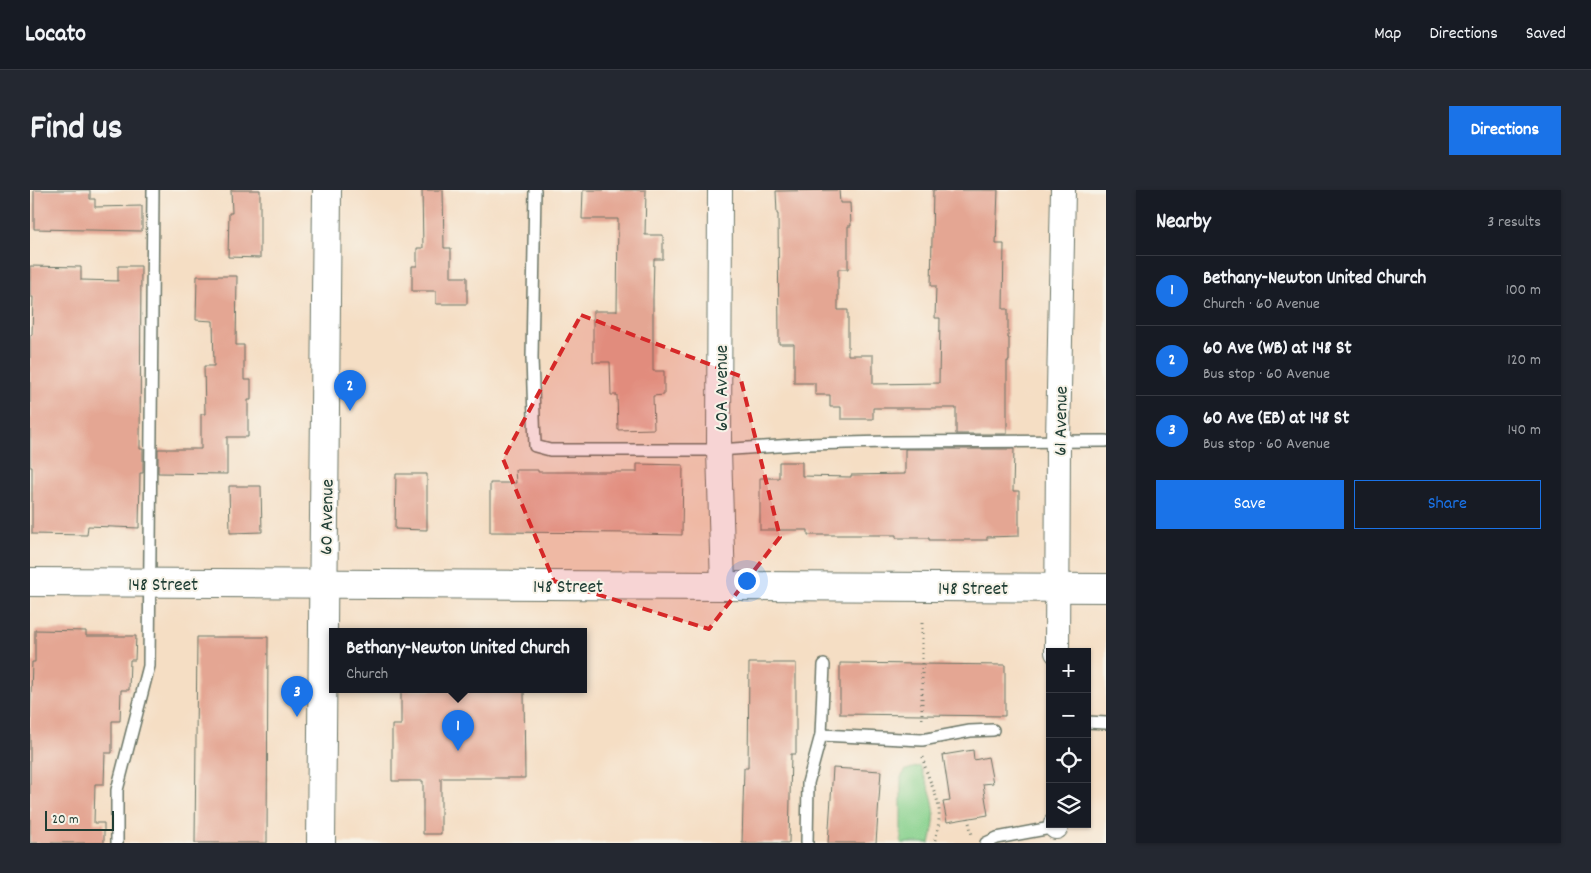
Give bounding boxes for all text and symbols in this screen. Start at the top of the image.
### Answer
text: Locato [25,18,86,52]
text: Map [1374,22,1401,47]
text: Directions [1429,22,1498,47]
text: Saved [1526,22,1566,47]
text: Find us [30,105,122,155]
button: Directions [1449,106,1561,155]
text: Nearby [1156,208,1211,238]
text: 3 results [1487,211,1541,234]
text: Bethany-Newton United Church [1203,266,1426,293]
text: 1 [1170,279,1174,302]
text: 100 m [1505,279,1541,302]
text: Church · 60 Avenue [1203,293,1320,316]
text: 60 Ave (WB) at 148 St [1203,336,1351,363]
street label: 60A Avenue [710,345,737,431]
text: 2 [1169,349,1176,372]
text: 120 m [1507,349,1541,372]
text: Bus stop · 60 Avenue [1203,363,1330,386]
pin: 2 [334,370,366,411]
street label: 61 Avenue [1048,386,1077,456]
text: 60 Ave (EB) at 148 St [1203,406,1349,433]
text: 3 [1168,419,1176,442]
text: 140 m [1507,419,1541,442]
text: Bus stop · 60 Avenue [1203,433,1330,456]
street label: 60 Avenue [314,479,343,555]
button: Save [1156,480,1344,529]
button: Share [1354,480,1541,529]
your location [734,568,760,594]
street label: 148 Street [128,573,198,600]
street label: 148 Street [533,575,603,602]
street label: 148 Street [938,577,1008,604]
popup [329,628,587,693]
text: Bethany-Newton United Church [346,636,570,663]
map controls [1046,648,1091,828]
button: + [1046,648,1091,693]
text: Church [346,663,388,686]
pin: 3 [281,676,313,717]
button: − [1046,693,1091,738]
pin: 1 [442,710,474,751]
button: locate [1046,738,1091,783]
button: layers [1046,783,1091,828]
scale bar [45,808,114,831]
text: 20 m [52,810,79,830]

